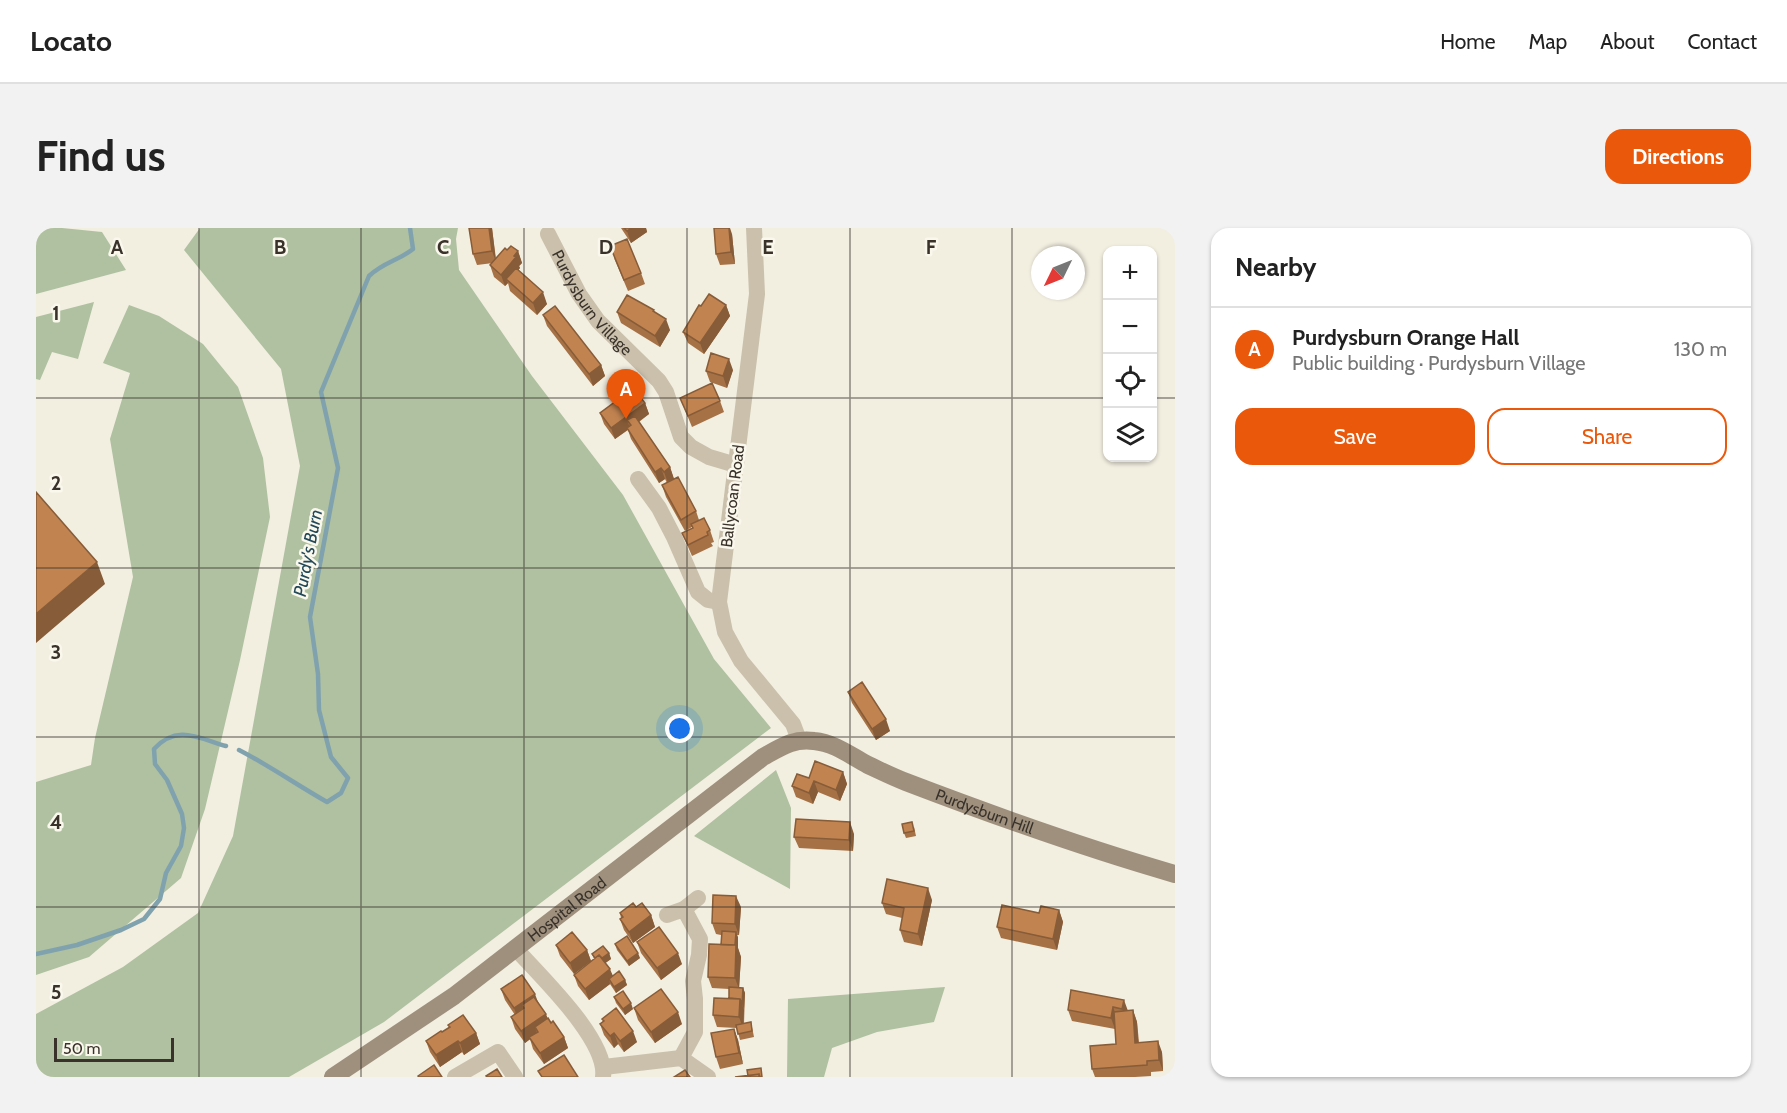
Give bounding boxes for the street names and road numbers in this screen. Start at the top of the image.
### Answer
street label: Purdysburn Village [548,247,636,359]
street label: Ballycoan Road [717,444,748,549]
street label: Purdysburn Hill [933,785,1036,838]
street label: Hospital Road [524,873,610,946]

